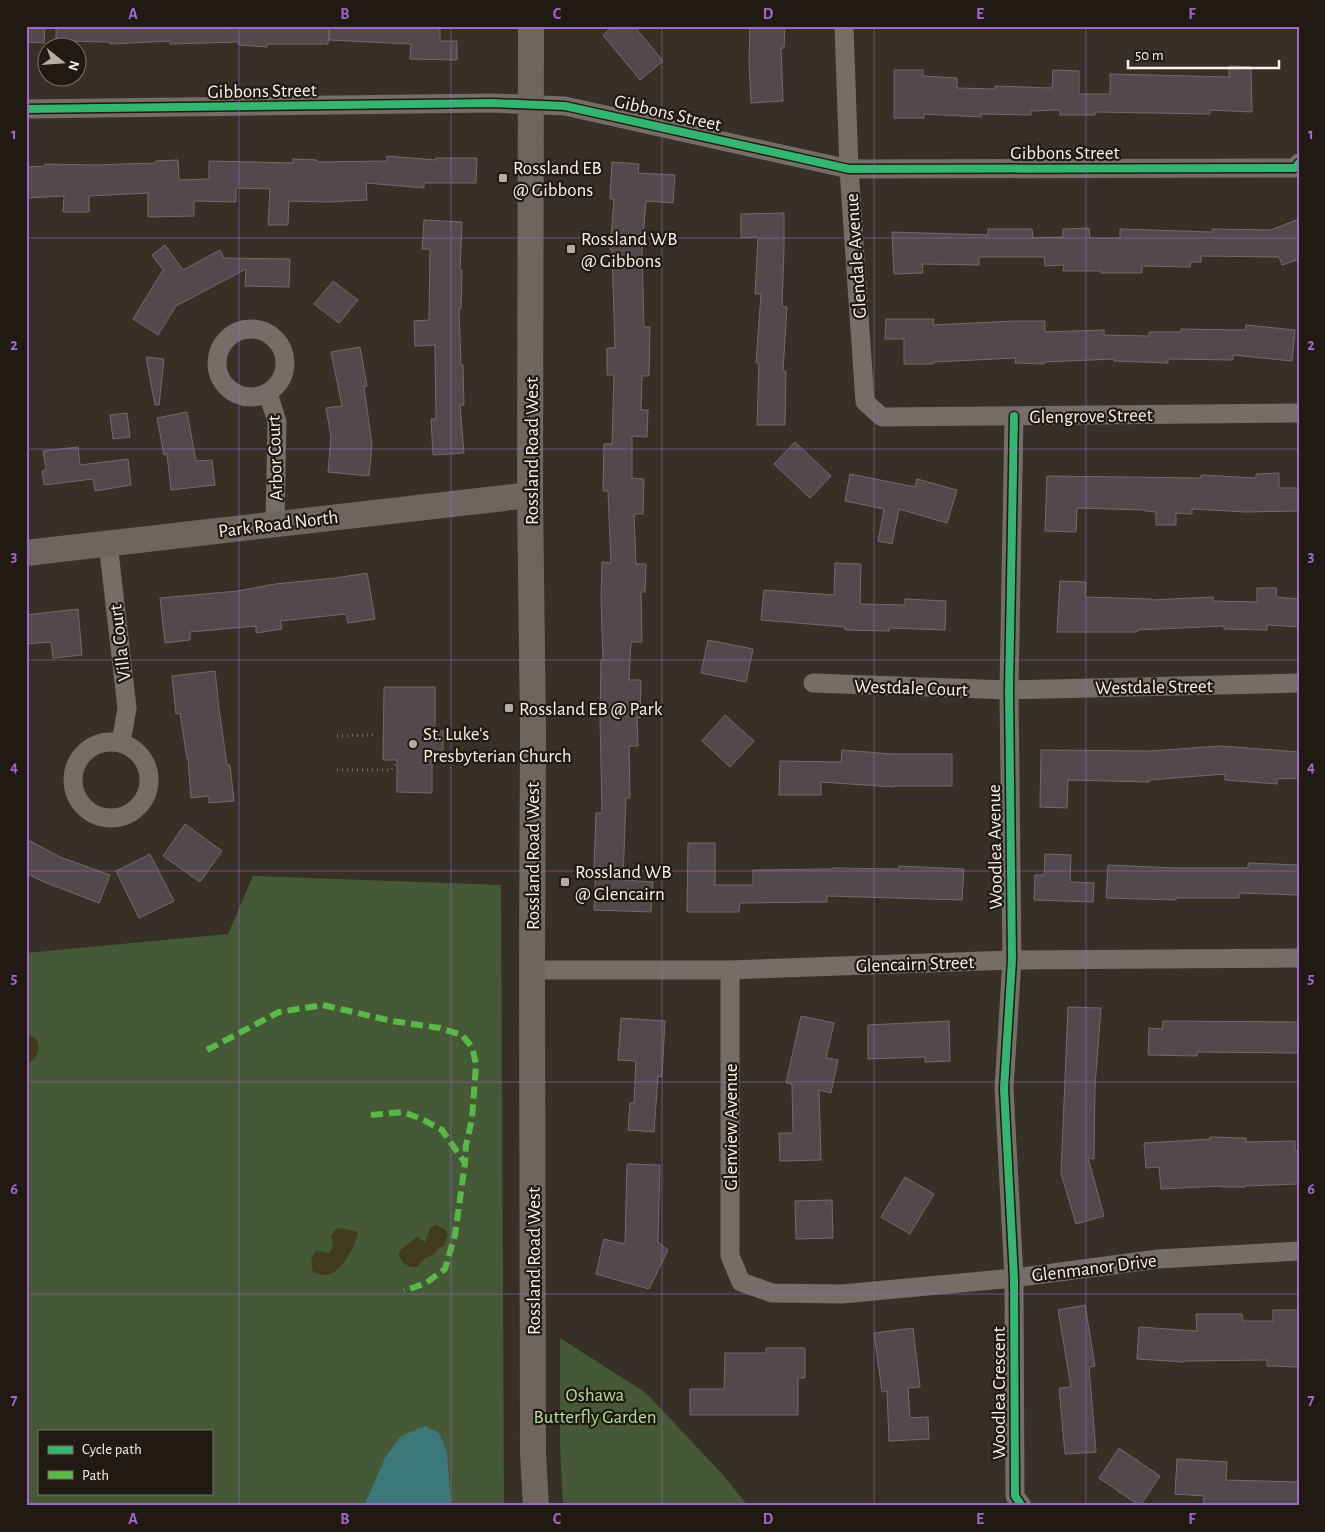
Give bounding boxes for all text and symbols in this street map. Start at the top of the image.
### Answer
text: A [128,6,138,22]
text: B [340,6,350,22]
text: C [553,6,562,22]
text: D [763,6,774,22]
text: E [976,6,984,22]
text: F [1188,6,1196,22]
north arrow [38,38,88,88]
scale bar [1128,38,1279,70]
text: 50 m [1135,48,1164,63]
text: N [65,59,82,72]
street label: Gibbons Street [207,81,317,102]
street label: Gibbons Street [612,92,723,135]
text: 1 [11,126,17,142]
text: 1 [1308,126,1314,142]
street label: Gibbons Street [1010,144,1120,163]
place label: Rossland EB @ Gibbons [513,159,602,200]
marker: Rossland EB @ Gibbons [497,172,509,184]
street label: Glendale Avenue [843,193,870,319]
place label: Rossland WB @ Gibbons [581,230,677,271]
marker: Rossland WB @ Gibbons [565,243,577,255]
text: 2 [10,337,18,353]
text: 2 [1307,337,1315,353]
street label: Rossland Road West [523,377,542,525]
street label: Glengrove Street [1029,406,1153,427]
street label: Arbor Court [265,415,286,501]
street label: Park Road North [217,508,339,541]
text: 3 [11,548,18,564]
text: 3 [1308,548,1315,564]
street label: Villa Court [106,603,135,682]
street label: Westdale Court [854,677,968,700]
street label: Westdale Street [1095,677,1213,698]
place label: Rossland EB @ Park [519,700,663,719]
marker: Rossland EB @ Park [503,702,515,714]
place label: St. Luke's Presbyterian Church [423,725,572,766]
marker: St. Luke's Presbyterian Church [407,738,419,750]
text: 4 [10,759,18,775]
text: 4 [1307,759,1315,775]
street label: Rossland Road West [524,782,543,930]
street label: Woodlea Avenue [985,784,1006,910]
place label: Rossland WB @ Glencairn [575,863,671,904]
marker: Rossland WB @ Glencairn [559,876,571,888]
street label: Glencairn Street [855,953,975,976]
text: 5 [11,970,18,986]
text: 5 [1308,970,1315,986]
street label: Glenview Avenue [722,1064,741,1190]
text: 6 [10,1181,18,1197]
text: 6 [1307,1181,1315,1197]
street label: Rossland Road West [525,1187,544,1335]
street label: Glenmanor Drive [1031,1251,1158,1286]
street label: Woodlea Crescent [990,1326,1009,1460]
park label: Oshawa Butterfly Garden [533,1386,657,1427]
text: 7 [11,1392,18,1408]
text: 7 [1308,1392,1315,1408]
legend [38,1430,212,1494]
text: Cycle path [82,1442,142,1457]
text: Path [82,1468,109,1483]
text: A [128,1511,138,1527]
text: B [340,1511,350,1527]
text: C [553,1511,562,1527]
text: D [763,1511,774,1527]
text: E [976,1511,984,1527]
text: F [1188,1511,1196,1527]

